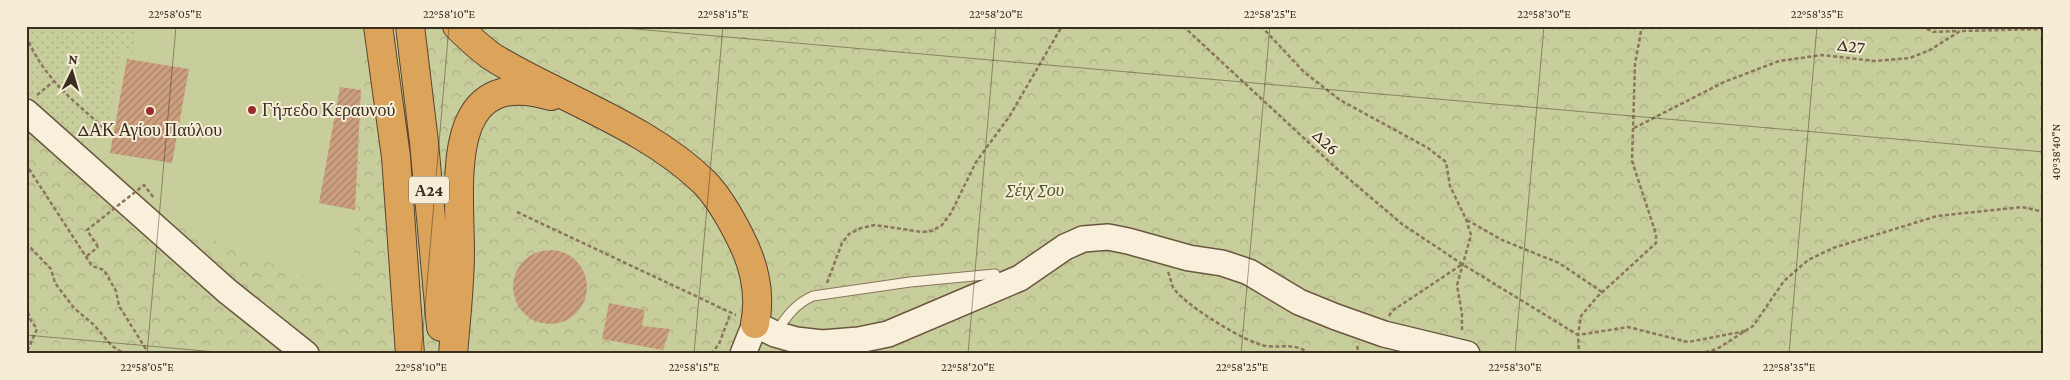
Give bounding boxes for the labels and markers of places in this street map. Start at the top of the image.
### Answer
place label: Γήπεδο Κεραυνού [262,100,395,120]
marker: Γήπεδο Κεραυνού [246,104,258,116]
marker: ΔΑΚ Αγίου Παύλου [144,105,156,117]
place label: ΔΑΚ Αγίου Παύλου [78,120,222,140]

